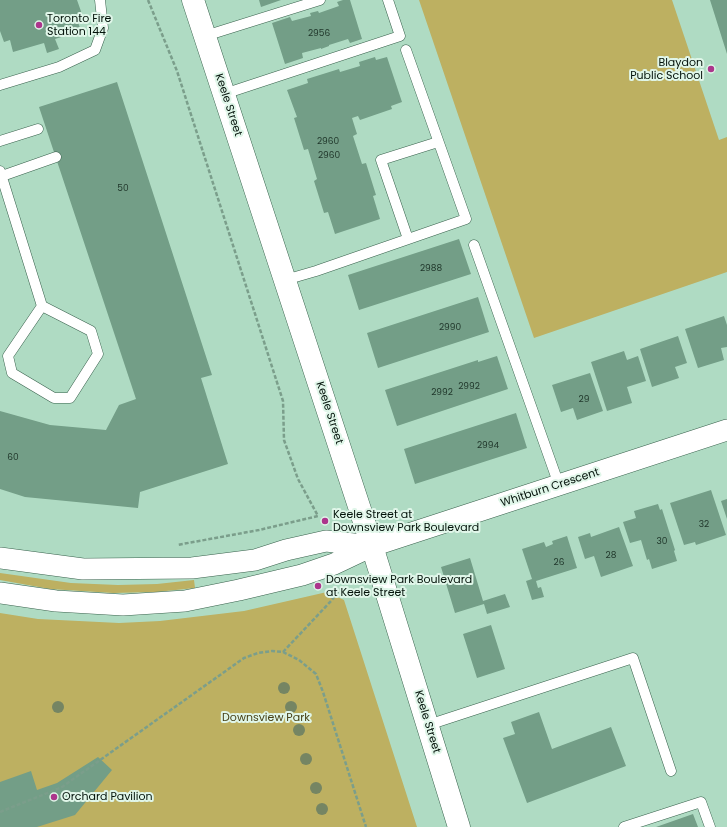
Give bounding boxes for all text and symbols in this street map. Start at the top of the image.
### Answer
place label: Toronto Fire Station 144 [47,12,111,38]
marker: Toronto Fire Station 144 [34,20,44,30]
house number: 2956 [308,29,330,39]
place label: Blaydon Public School [630,56,703,82]
marker: Blaydon Public School [706,64,716,74]
street label: Keele Street [212,72,244,138]
house number: 2960 [317,137,339,147]
house number: 2960 [318,151,340,161]
house number: 50 [117,184,129,194]
house number: 2988 [420,264,442,274]
house number: 2990 [439,323,461,333]
street label: Keele Street [313,380,345,446]
house number: 2992 [458,382,480,392]
house number: 2992 [431,388,453,398]
house number: 29 [579,395,589,405]
house number: 2994 [477,441,499,451]
house number: 60 [7,453,19,463]
street label: Whitburn Crescent [499,466,601,510]
place label: Keele Street at Downsview Park Boulevard [333,508,479,534]
marker: Keele Street at Downsview Park Boulevard [320,516,330,526]
house number: 32 [699,520,709,530]
house number: 30 [657,537,667,547]
house number: 28 [606,551,616,561]
house number: 26 [554,558,564,568]
place label: Downsview Park Boulevard at Keele Street [326,573,472,599]
marker: Downsview Park Boulevard at Keele Street [313,581,323,591]
street label: Keele Street [411,689,443,755]
park label: Downsview Park [222,711,310,725]
place label: Orchard Pavilion [62,790,153,804]
marker: Orchard Pavilion [49,792,59,802]

